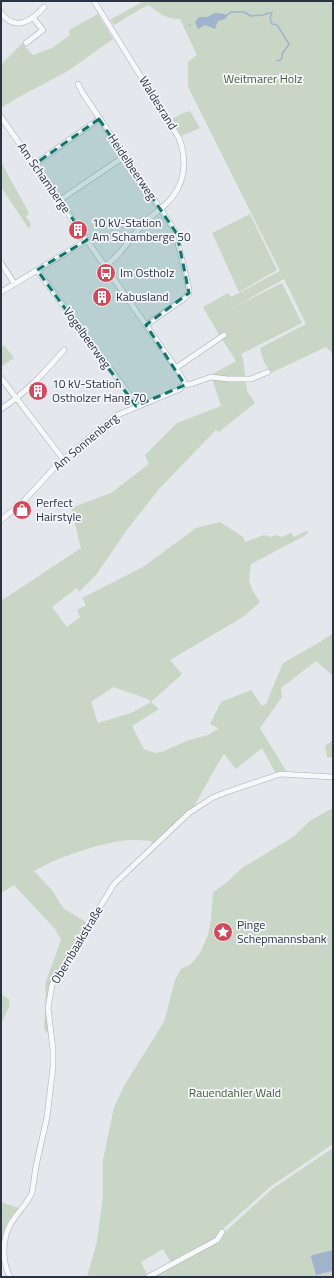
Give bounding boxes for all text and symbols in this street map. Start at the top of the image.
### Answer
park label: Weitmarer Holz [224,69,302,88]
street label: Waldesrand [134,72,182,133]
street label: Heidelbeerweg [103,130,161,203]
street label: Am Schamberge [13,138,76,217]
place label: 10 kV-Station Am Schamberge 50 [92,213,191,246]
building icon: 10 kV-Station Am Schamberge 50 [67,219,89,241]
bus stop icon: Im Ostholz [95,262,117,284]
place label: Im Ostholz [120,263,174,282]
building icon: Kabusland [91,286,113,308]
place label: Kabusland [116,287,169,306]
street label: Vogelbeerweg [59,303,116,372]
place label: 10 kV-Station Ostholzer Hang 70 [52,374,147,407]
building icon: 10 kV-Station Ostholzer Hang 70 [27,380,49,402]
street label: Am Sonnenberg [49,408,123,475]
place label: Perfect Hairstyle [36,493,81,526]
shop icon: Perfect Hairstyle [11,499,33,521]
street label: Obernbaakstraße [46,902,107,987]
place label: Pinge Schepmannsbank [237,915,327,948]
place icon: Pinge Schepmannsbank [212,921,234,943]
park label: Rauendahler Wald [189,1083,281,1102]

